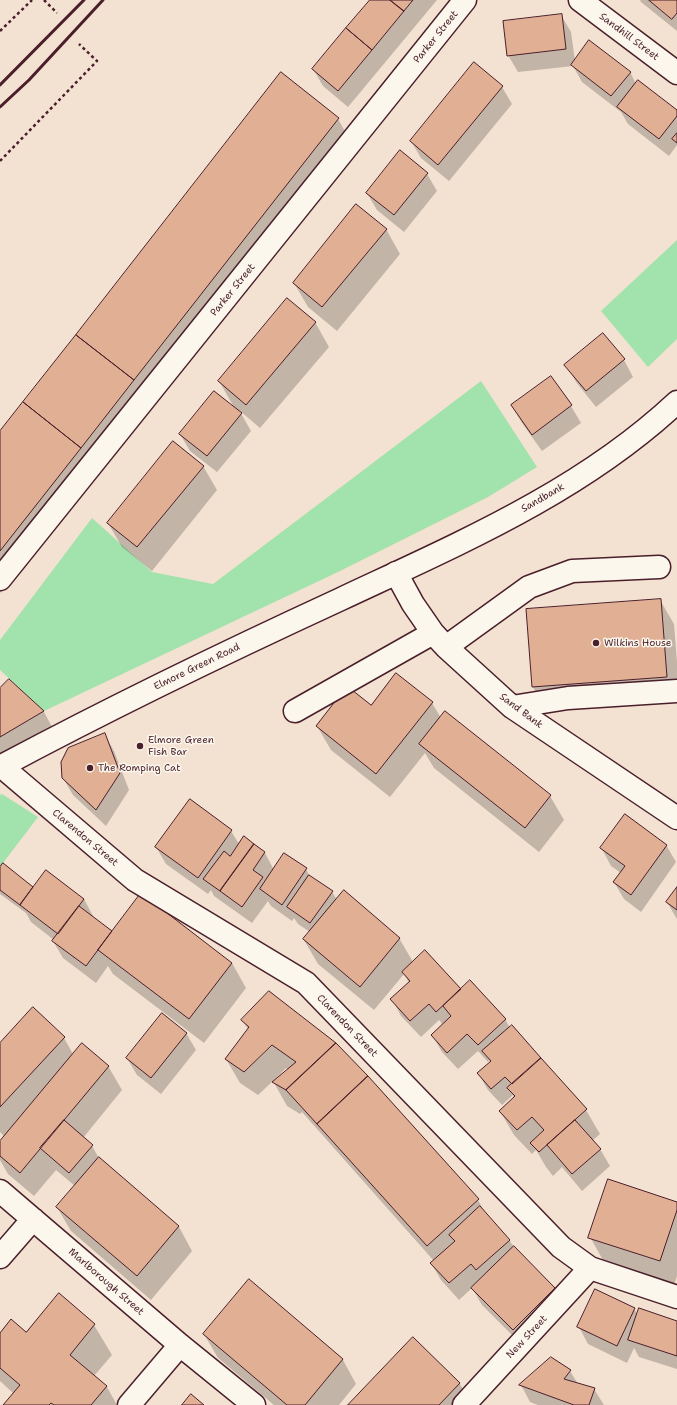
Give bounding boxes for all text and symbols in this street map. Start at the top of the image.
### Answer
street label: Parker Street [411,8,461,66]
street label: Sandhill Street [597,11,661,63]
street label: Parker Street [208,261,258,319]
street label: Sandbank [519,481,567,515]
place label: Wilkins House [604,637,671,649]
marker: Wilkins House [591,638,601,648]
street label: Elmore Green Road [152,641,242,693]
street label: Sand Bank [497,691,545,731]
place label: Elmore Green Fish Bar [148,734,214,758]
marker: Elmore Green Fish Bar [135,741,145,751]
place label: The Romping Cat [98,762,181,774]
marker: The Romping Cat [85,763,95,773]
street label: Clarendon Street [50,807,120,869]
street label: Clarendon Street [314,992,380,1060]
street label: Marlborough Street [66,1246,146,1318]
street label: New Street [504,1313,550,1361]

